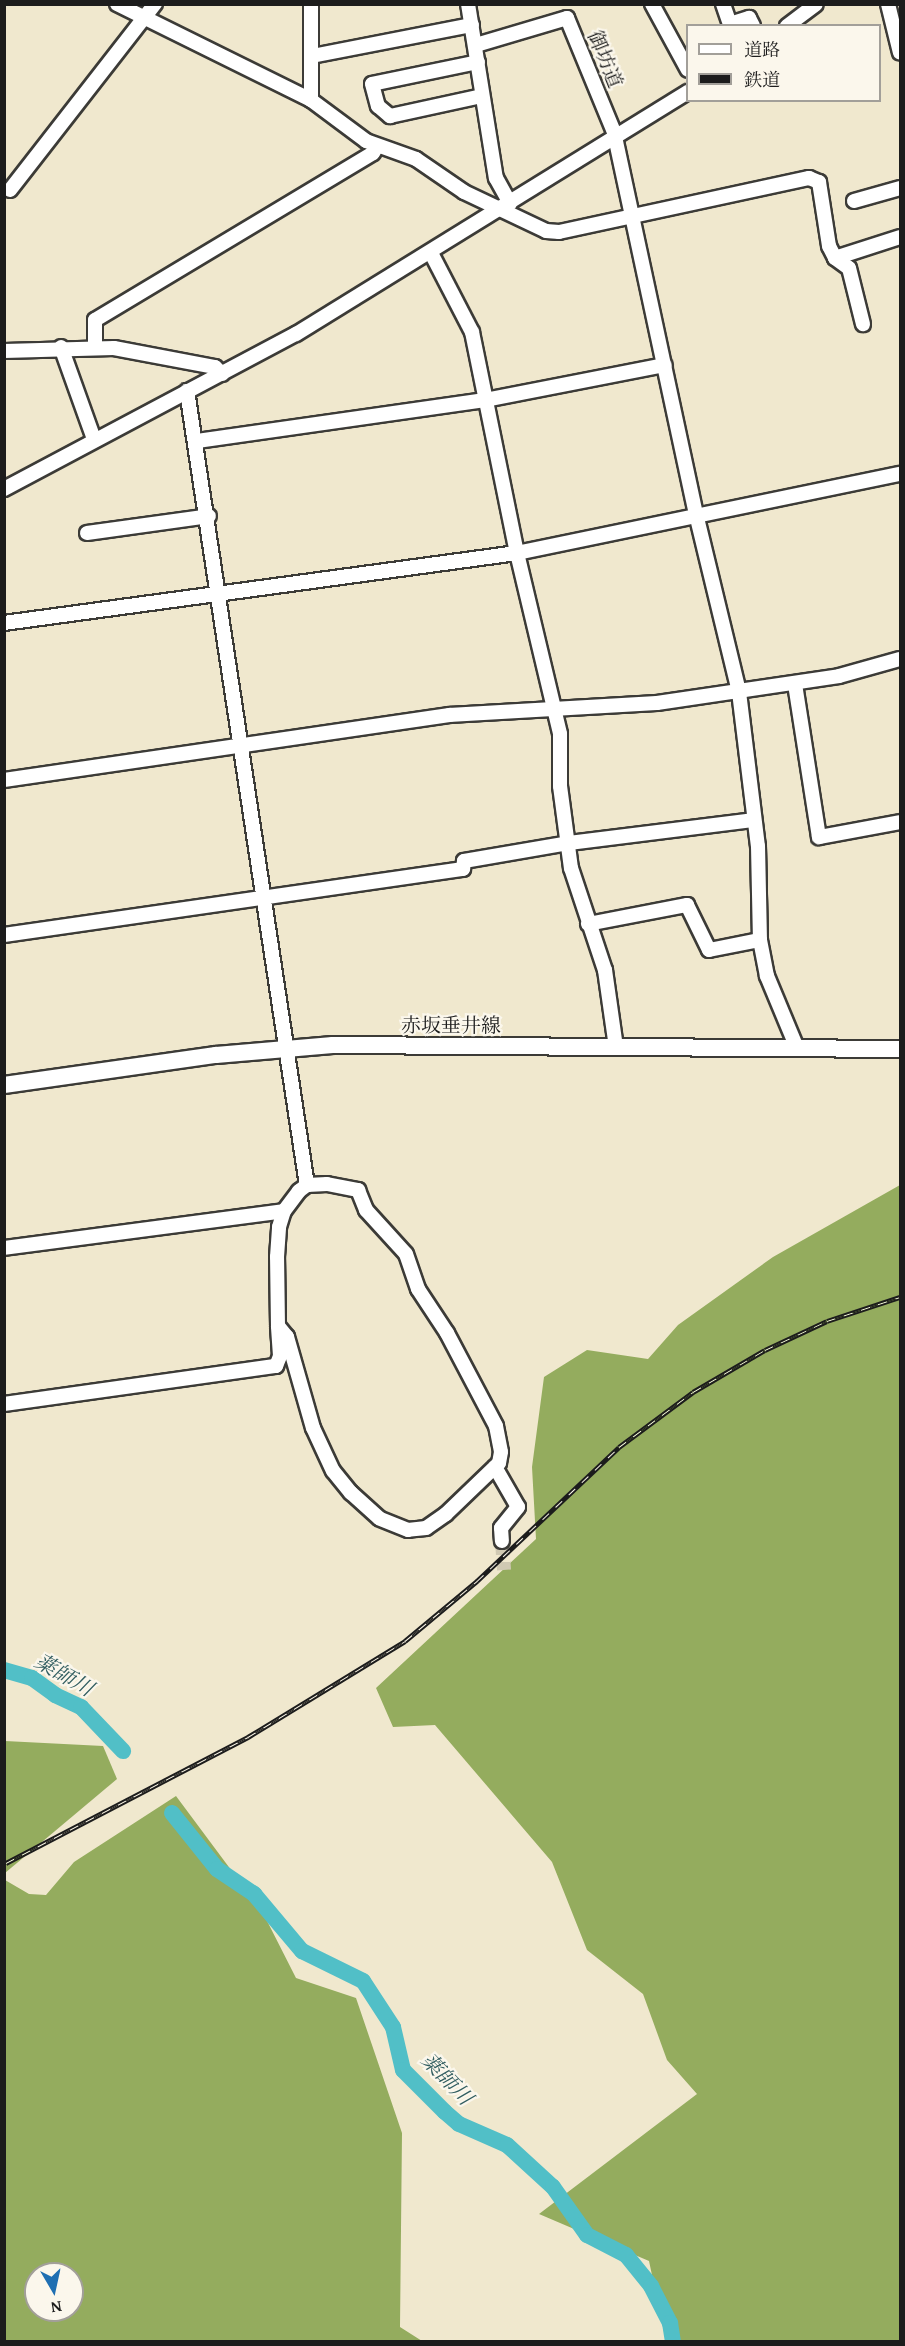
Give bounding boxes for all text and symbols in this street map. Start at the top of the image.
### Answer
legend [686,24,881,102]
street label: 御坊道 [584,27,628,91]
text: 道路 [744,36,780,63]
text: 鉄道 [744,66,780,93]
street label: 赤坂垂井線 [401,1012,501,1036]
water label: 薬師川 [30,1648,98,1702]
water label: 薬師川 [416,2048,478,2110]
north arrow [24,2262,84,2322]
text: N [49,2295,64,2320]

